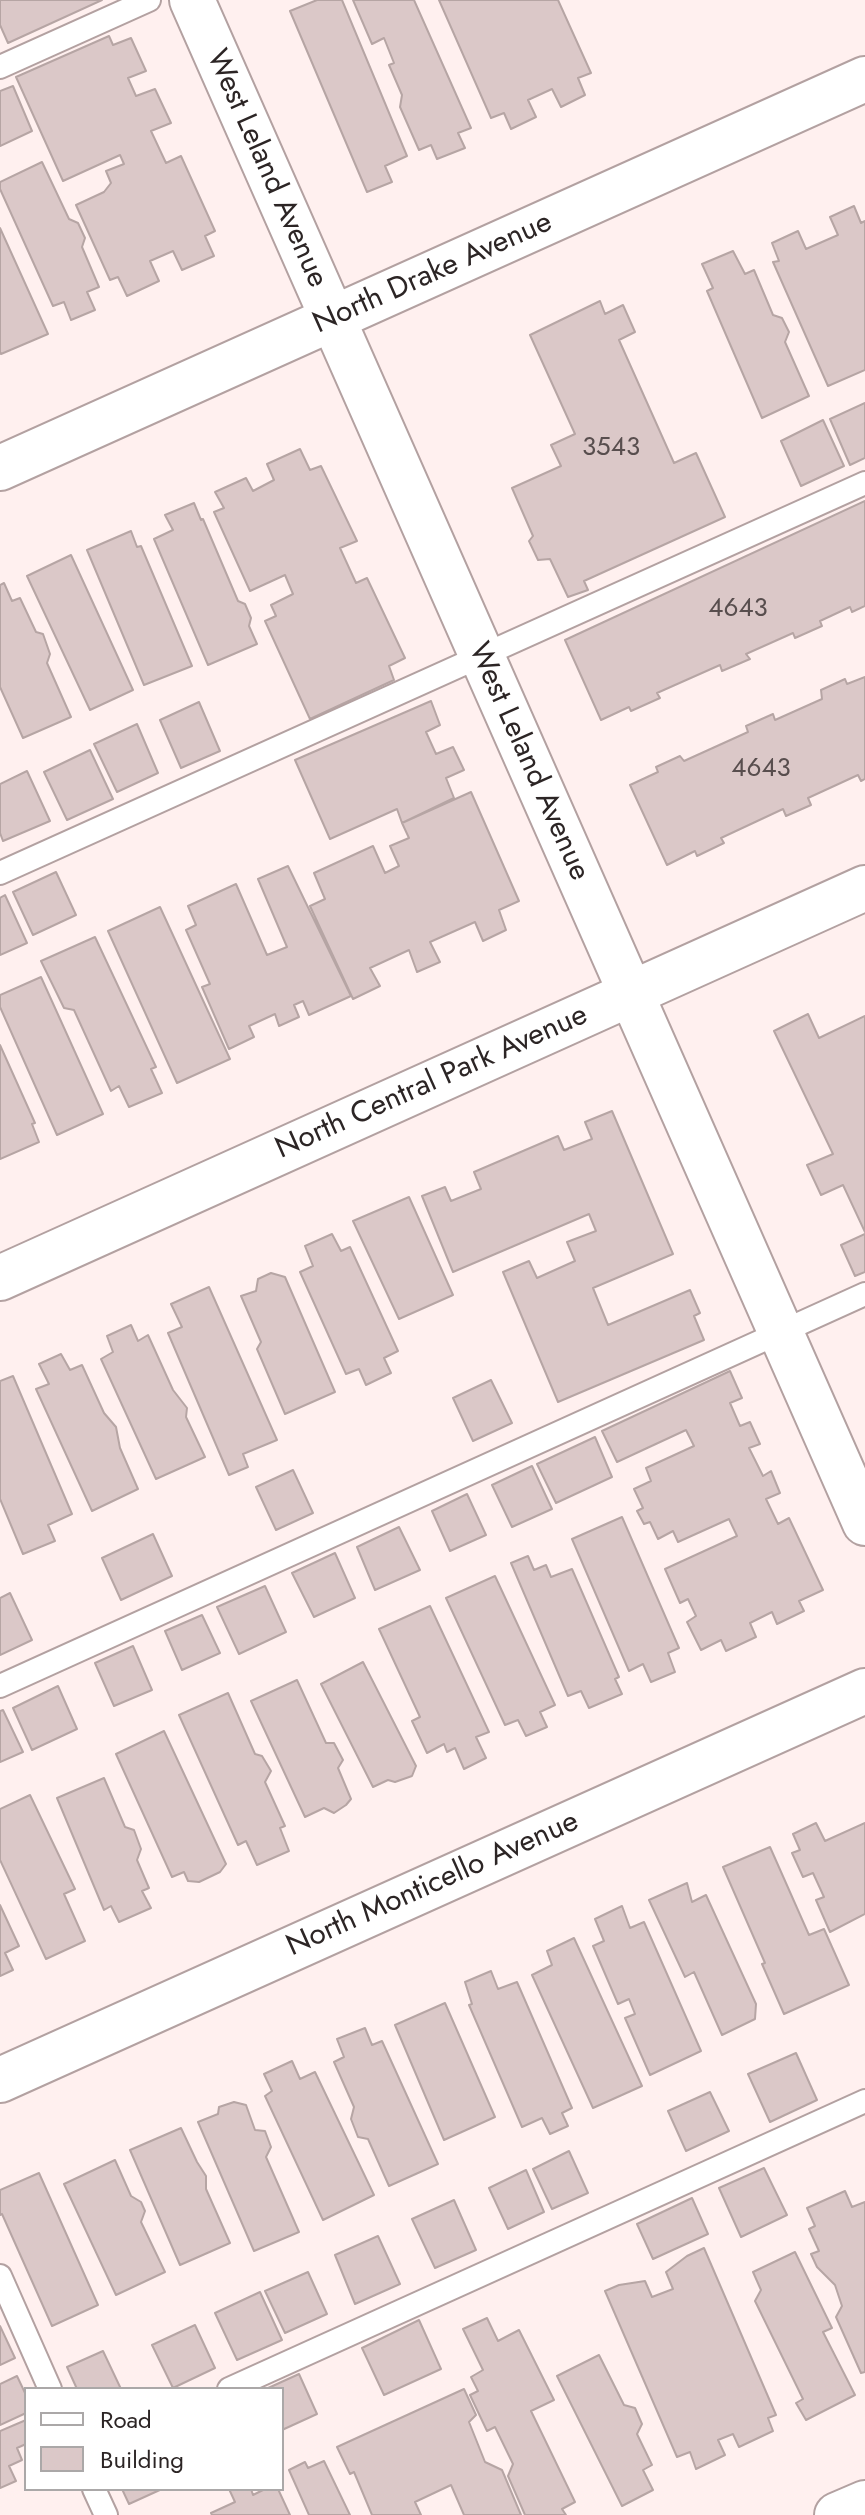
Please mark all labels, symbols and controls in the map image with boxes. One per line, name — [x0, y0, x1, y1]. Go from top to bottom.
street label: West Leland Avenue — [197, 44, 335, 294]
street label: North Drake Avenue — [308, 205, 558, 343]
house number: 3543 — [582, 433, 640, 465]
house number: 4643 — [708, 594, 768, 626]
street label: West Leland Avenue — [459, 637, 597, 887]
house number: 4643 — [731, 754, 791, 786]
street label: North Central Park Avenue — [271, 998, 593, 1168]
street label: North Monticello Avenue — [281, 1804, 585, 1966]
legend — [24, 2387, 284, 2491]
text: Road — [100, 2402, 152, 2437]
text: Building — [100, 2442, 184, 2477]

